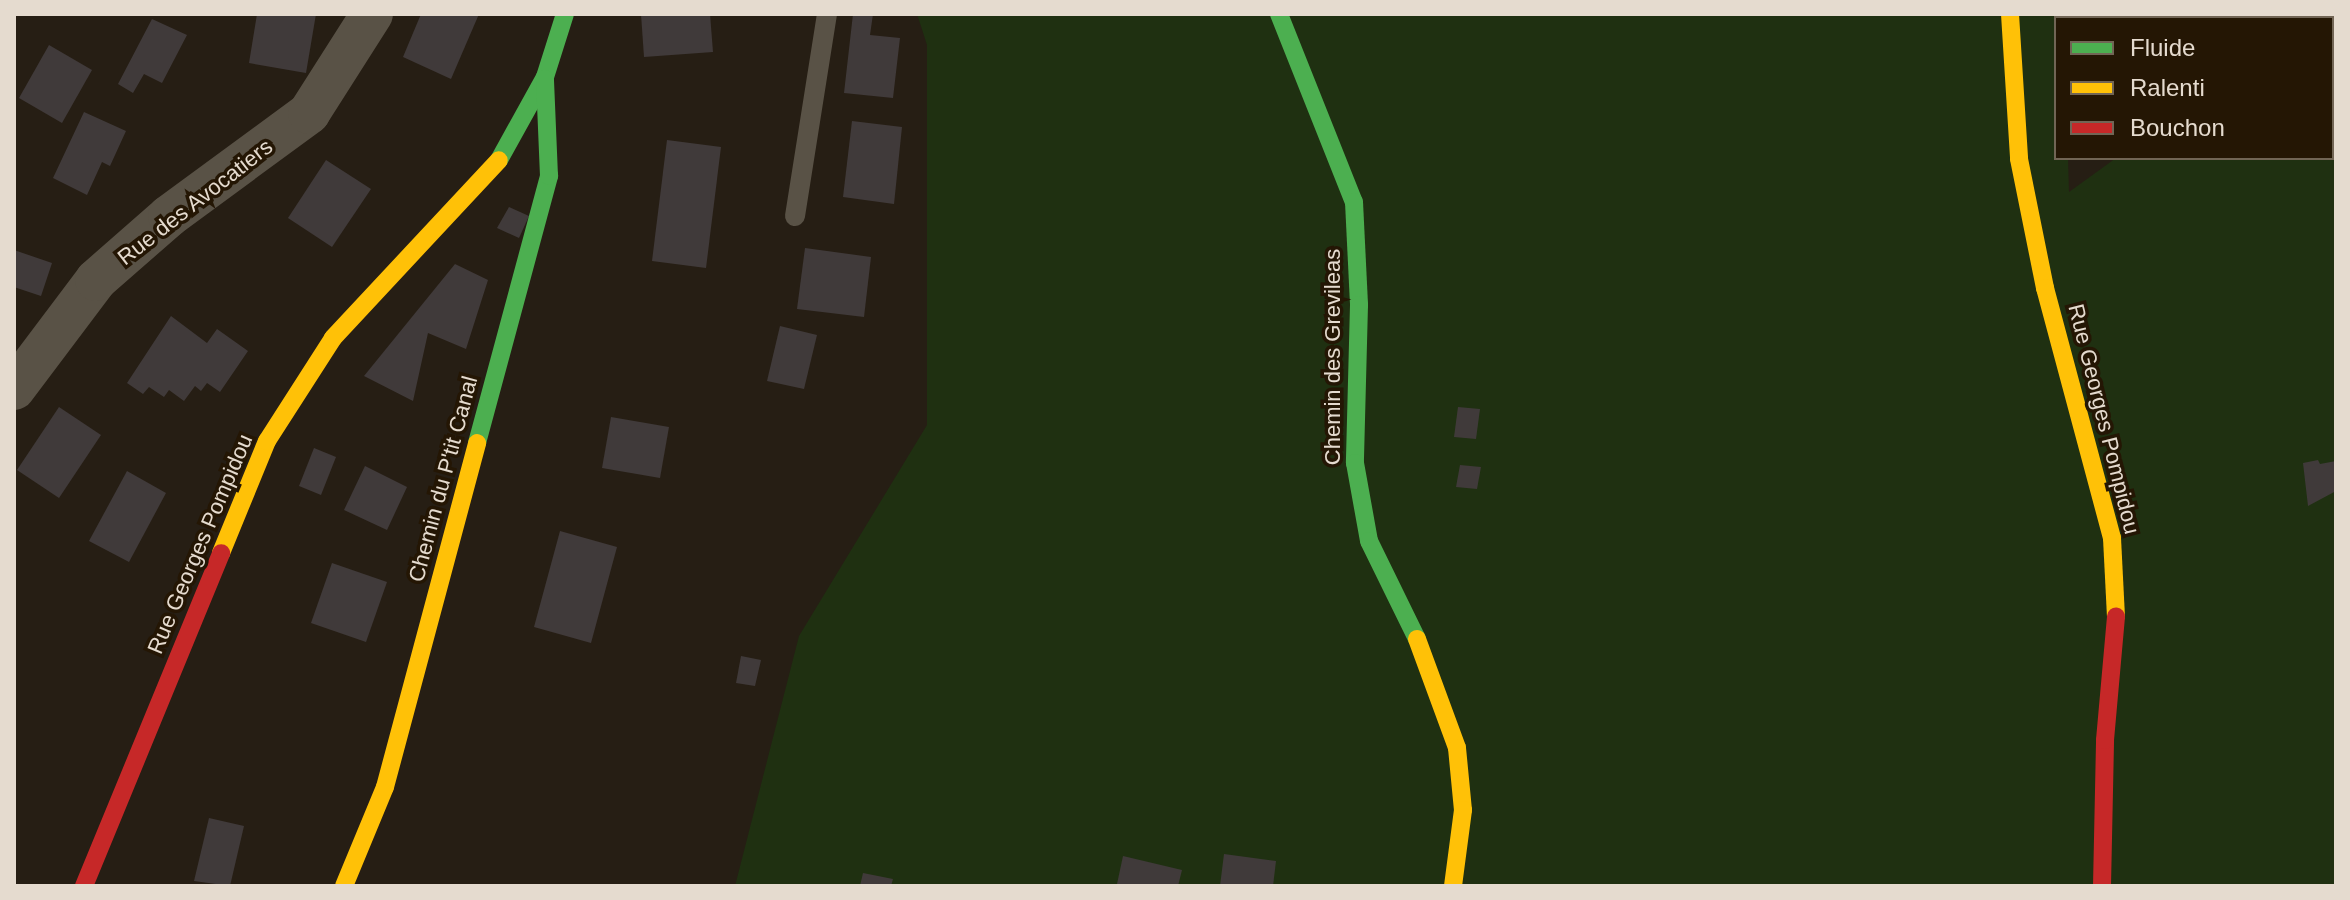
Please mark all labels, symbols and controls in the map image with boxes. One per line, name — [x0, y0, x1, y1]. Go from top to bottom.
legend — [2054, 16, 2334, 160]
text: Fluide — [2130, 34, 2195, 61]
text: Ralenti — [2130, 74, 2205, 101]
text: Bouchon — [2130, 114, 2225, 141]
street label: Rue des Avocatiers — [112, 133, 278, 271]
street label: Chemin des Grevileas — [1320, 249, 1346, 465]
street label: Rue Georges Pompidou — [2063, 301, 2145, 537]
street label: Chemin du P'tit Canal — [403, 373, 483, 585]
street label: Rue Georges Pompidou — [142, 430, 258, 658]

